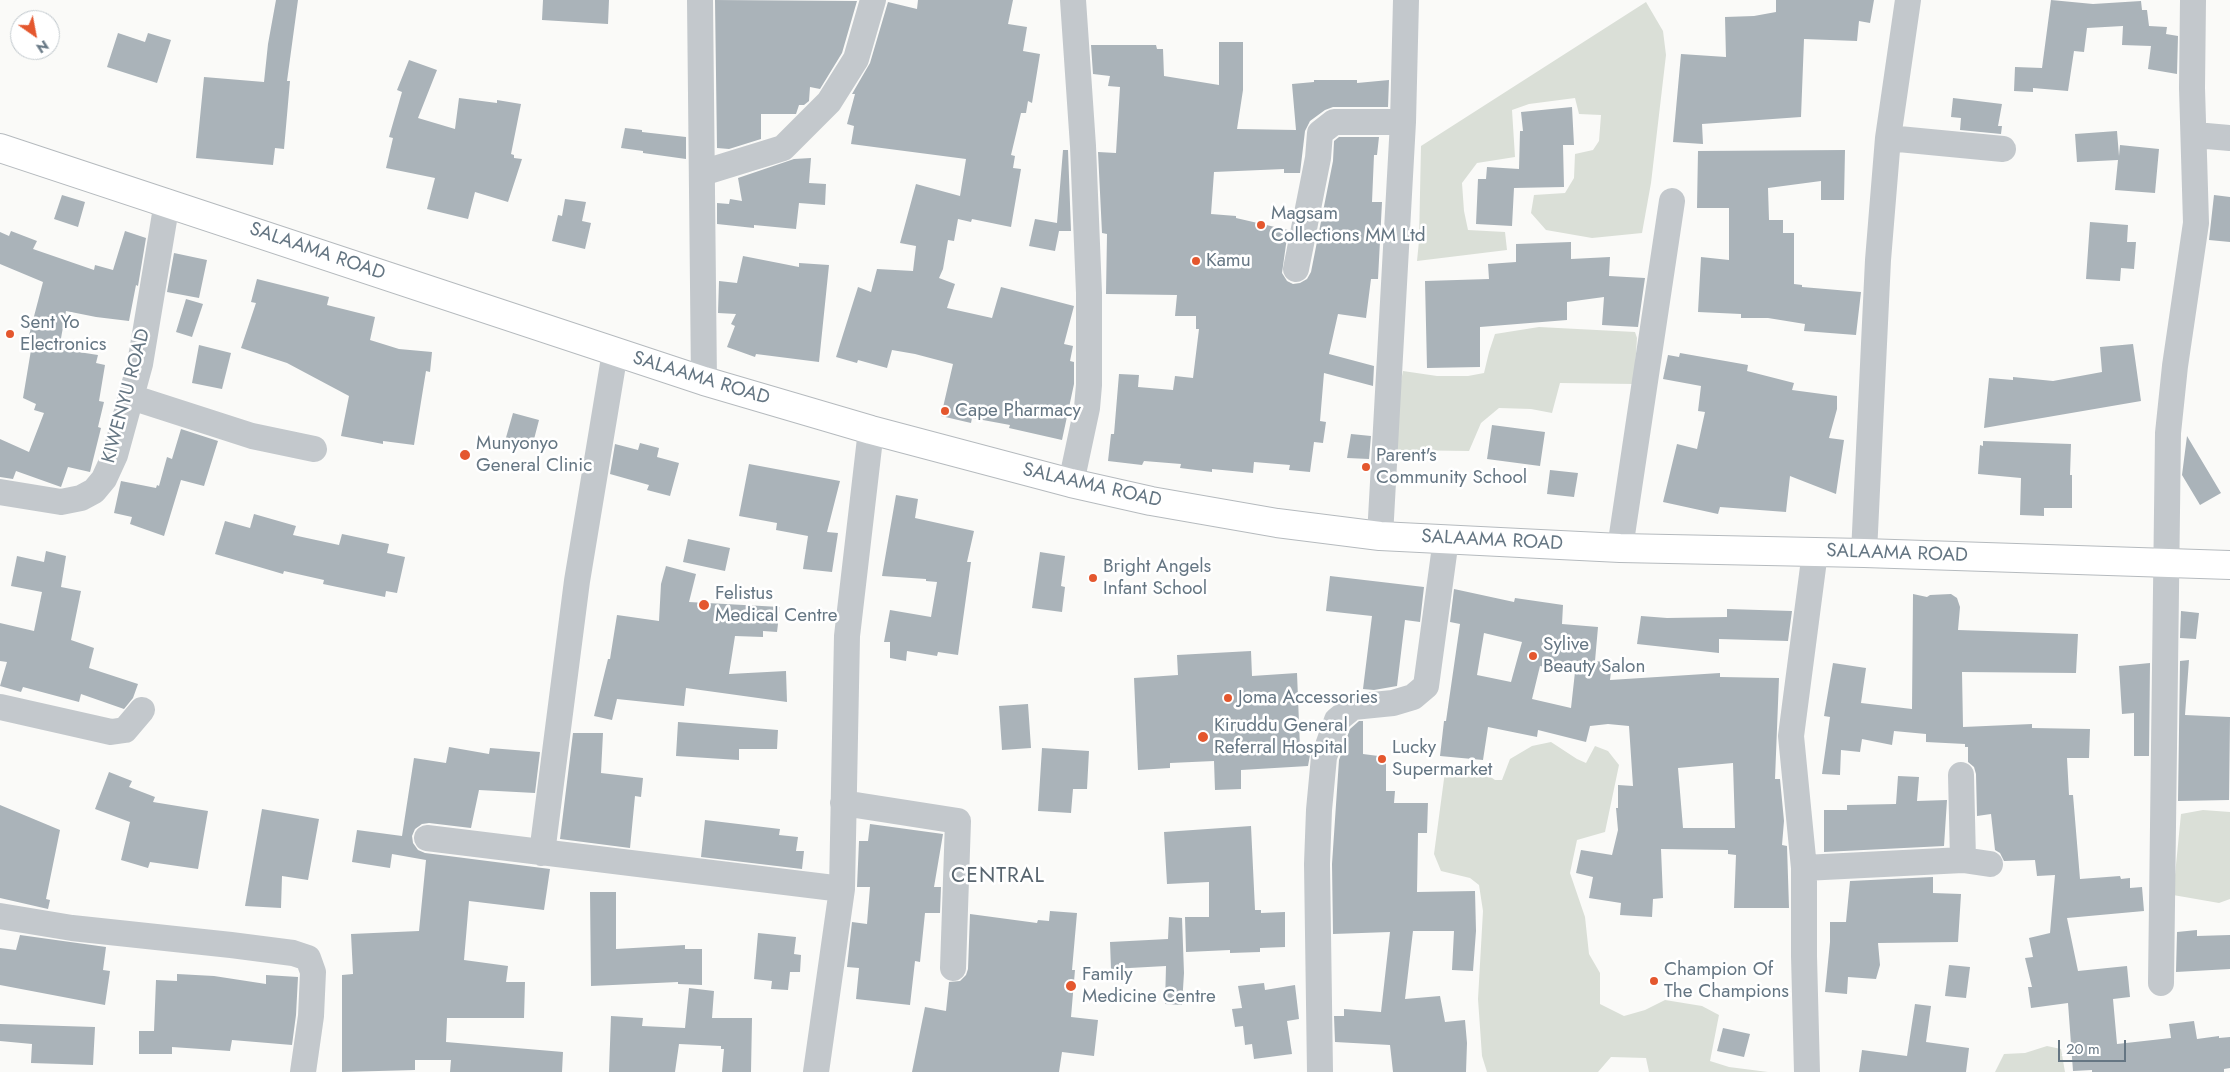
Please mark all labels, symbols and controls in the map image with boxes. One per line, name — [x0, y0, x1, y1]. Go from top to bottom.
north arrow — [10, 10, 60, 60]
text: N — [33, 35, 53, 58]
place label: Magsam Collections MM Ltd — [1271, 203, 1426, 247]
street label: SALAAMA ROAD — [246, 218, 388, 286]
marker: Magsam Collections MM Ltd — [1255, 219, 1267, 231]
place label: Kamu — [1206, 250, 1251, 272]
marker: Kamu — [1190, 255, 1202, 267]
place label: Sent Yo Electronics — [20, 312, 107, 356]
street label: KIWENYU ROAD — [98, 326, 156, 466]
marker: Sent Yo Electronics — [4, 328, 16, 340]
street label: SALAAMA ROAD — [630, 347, 772, 411]
place label: Cape Pharmacy — [955, 400, 1081, 422]
marker: Cape Pharmacy — [939, 405, 951, 417]
place label: Munyonyo General Clinic — [476, 433, 592, 477]
place label: Parent's Community School — [1376, 445, 1527, 489]
marker: Munyonyo General Clinic — [458, 448, 472, 462]
street label: SALAAMA ROAD — [1020, 459, 1164, 513]
marker: Parent's Community School — [1360, 461, 1372, 473]
street label: SALAAMA ROAD — [1421, 526, 1563, 556]
street label: SALAAMA ROAD — [1826, 540, 1968, 568]
place label: Bright Angels Infant School — [1103, 556, 1211, 600]
marker: Bright Angels Infant School — [1087, 572, 1099, 584]
place label: Felistus Medical Centre — [715, 583, 838, 627]
marker: Felistus Medical Centre — [697, 598, 711, 612]
place label: Sylive Beauty Salon — [1543, 634, 1645, 678]
marker: Sylive Beauty Salon — [1527, 650, 1539, 662]
place label: Joma Accessories — [1238, 687, 1378, 709]
marker: Joma Accessories — [1222, 692, 1234, 704]
place label: Kiruddu General Referral Hospital — [1214, 715, 1348, 759]
marker: Kiruddu General Referral Hospital — [1196, 730, 1210, 744]
place label: Lucky Supermarket — [1392, 737, 1492, 781]
marker: Lucky Supermarket — [1376, 753, 1388, 765]
district label: CENTRAL — [950, 864, 1046, 890]
place label: Champion Of The Champions — [1664, 959, 1789, 1003]
place label: Family Medicine Centre — [1082, 964, 1216, 1008]
marker: Champion Of The Champions — [1648, 975, 1660, 987]
marker: Family Medicine Centre — [1064, 979, 1078, 993]
scale bar — [2060, 1030, 2128, 1062]
text: 20 m — [2066, 1038, 2100, 1060]

